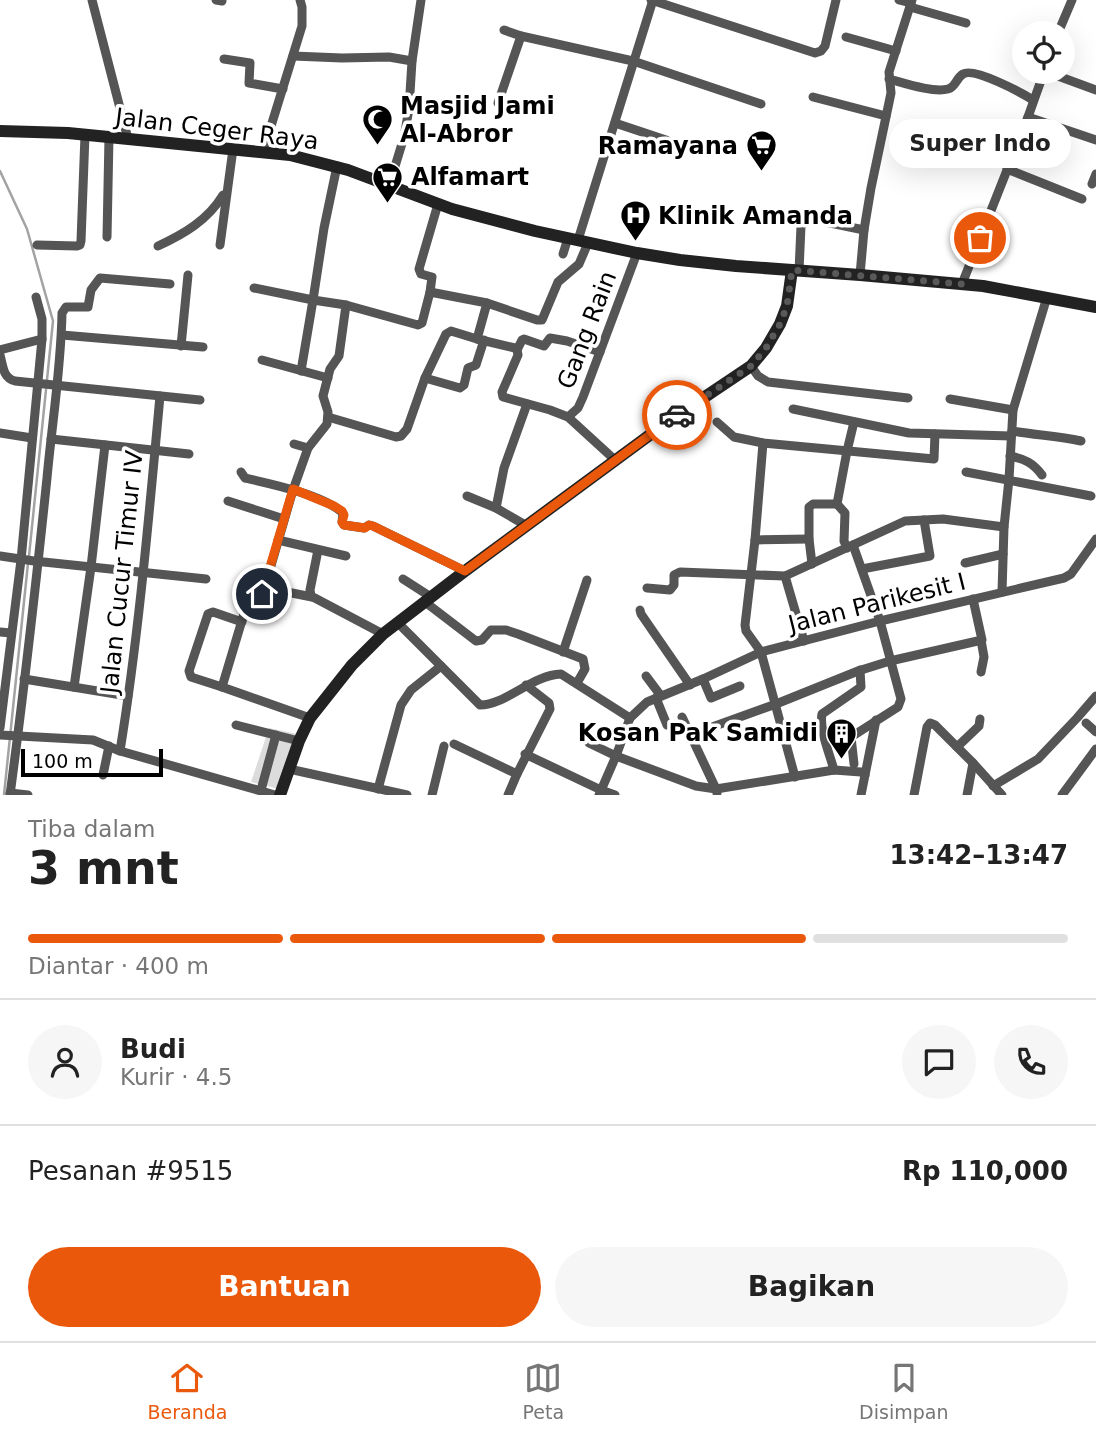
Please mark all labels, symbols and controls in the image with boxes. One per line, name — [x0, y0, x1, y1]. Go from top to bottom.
map controls — [1012, 21, 1075, 84]
button: locate — [1012, 21, 1075, 84]
place label: Masjid Jami Al-Abror — [400, 92, 555, 148]
street label: Jalan Ceger Raya — [112, 102, 320, 155]
mosque icon: Masjid Jami Al-Abror — [360, 103, 394, 147]
callout: Super Indo — [889, 119, 1071, 168]
supermarket icon: Ramayana — [744, 129, 778, 173]
text: Super Indo — [909, 130, 1051, 156]
place label: Ramayana — [598, 132, 738, 160]
supermarket icon: Alfamart — [371, 160, 405, 204]
place label: Alfamart — [411, 163, 529, 191]
hospital icon: Klinik Amanda — [618, 199, 652, 243]
place label: Klinik Amanda — [658, 202, 853, 230]
pin — [950, 208, 1010, 268]
icon: bag — [961, 219, 999, 257]
street label: Gang Rain — [552, 267, 622, 393]
courier — [642, 380, 712, 450]
icon: car — [658, 396, 696, 434]
street label: Jalan Cucur Timur IV — [95, 449, 149, 697]
pin — [232, 564, 292, 624]
street label: Jalan Parikesit I — [784, 567, 969, 639]
icon: home — [243, 575, 281, 613]
building icon: Kosan Pak Samidi — [824, 716, 858, 760]
place label: Kosan Pak Samidi — [578, 719, 818, 747]
scale bar — [21, 746, 163, 778]
text: 100 m — [32, 750, 93, 772]
text: Tiba dalam — [28, 816, 155, 842]
text: 13:42–13:47 — [889, 840, 1068, 870]
text: 3 mnt — [28, 841, 179, 895]
text: Diantar · 400 m — [28, 953, 209, 979]
button: person — [28, 1025, 102, 1099]
button: chat — [902, 1025, 976, 1099]
button: phone — [994, 1025, 1068, 1099]
text: Budi — [120, 1034, 186, 1064]
text: Kurir · 4.5 — [120, 1064, 232, 1090]
text: Pesanan #9515 — [28, 1156, 233, 1186]
text: Rp 110,000 — [902, 1156, 1068, 1186]
button: Bantuan — [28, 1247, 541, 1327]
button: Bagikan — [555, 1247, 1068, 1327]
tab: Beranda — [148, 1359, 227, 1423]
tab: Peta — [523, 1359, 564, 1423]
tab: Disimpan — [859, 1359, 948, 1423]

